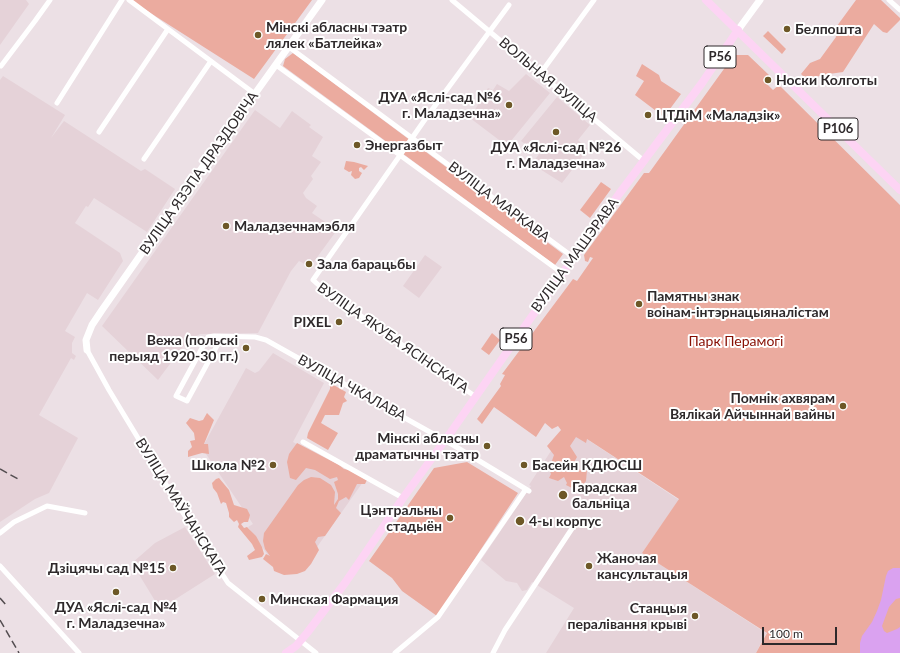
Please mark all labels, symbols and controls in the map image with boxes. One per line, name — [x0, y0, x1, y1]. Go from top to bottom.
place label: Мінскі абласны тэатр лялек «Батлейка» — [266, 19, 407, 52]
place label: Белпошта — [795, 21, 862, 37]
marker: Белпошта — [782, 24, 792, 34]
marker: Мінскі абласны тэатр лялек «Батлейка» — [253, 30, 263, 40]
street label: ВОЛЬНАЯ ВУЛІЦА — [496, 34, 600, 126]
road number: Р56 — [704, 46, 736, 68]
place label: Носки Колготы — [776, 72, 877, 88]
marker: Носки Колготы — [763, 75, 773, 85]
street label: ВУЛІЦА ЯЗЭПА ДРАЗДОВІЧА — [136, 88, 262, 258]
place label: ДУА «Яслі-сад №6 г. Маладзечна» — [379, 89, 501, 122]
marker: ДУА «Яслі-сад №6 г. Маладзечна» — [504, 100, 514, 110]
place label: ЦТДіМ «Маладзік» — [656, 107, 780, 123]
marker: ЦТДіМ «Маладзік» — [643, 110, 653, 120]
road number: Р106 — [818, 118, 858, 140]
marker: ДУА «Яслі-сад №26 г. Маладзечна» — [551, 127, 561, 137]
place label: Энергазбыт — [365, 137, 443, 153]
place label: ДУА «Яслі-сад №26 г. Маладзечна» — [491, 139, 621, 172]
marker: Энергазбыт — [352, 140, 362, 150]
street label: ВУЛІЦА МАРКАВА — [445, 158, 553, 246]
street label: ВУЛІЦА МАШЭРАВА — [528, 194, 622, 316]
place label: Маладзечнамэбля — [234, 218, 355, 234]
marker: Маладзечнамэбля — [221, 221, 231, 231]
place label: Зала барацьбы — [317, 256, 416, 272]
marker: Зала барацьбы — [304, 259, 314, 269]
street label: ВУЛІЦА ЯКУБА ЯСІНСКАГА — [314, 279, 472, 397]
place label: Памятны знак воінам-інтэрнацыяналістам — [647, 288, 829, 320]
marker: Памятны знак воінам-інтэрнацыяналістам — [634, 299, 644, 309]
place label: PIXEL — [293, 314, 331, 330]
marker: PIXEL — [334, 317, 344, 327]
road number: Р56 — [500, 328, 532, 350]
place label: Вежа (польскі перыяд 1920-30 гг.) — [109, 332, 238, 364]
park label: Парк Перамогі — [689, 333, 783, 349]
marker: Вежа (польскі перыяд 1920-30 гг.) — [241, 343, 251, 353]
street label: ВУЛІЦА ЧКАЛАВА — [295, 351, 409, 425]
place label: Помнік ахвярам Вялікай Айчыннай вайны — [670, 390, 835, 422]
marker: Помнік ахвярам Вялікай Айчыннай вайны — [838, 401, 848, 411]
place label: Мінскі абласны драматычны тэатр — [355, 430, 479, 462]
street label: ВУЛІЦА МАЎЧАНСКАГА — [132, 435, 230, 579]
marker: Мінскі абласны драматычны тэатр — [482, 441, 492, 451]
place label: Школа №2 — [191, 457, 265, 473]
place label: Басейн КДЮСШ — [532, 457, 642, 473]
marker: Школа №2 — [268, 460, 278, 470]
marker: Басейн КДЮСШ — [519, 460, 529, 470]
place label: Гарадская бальніца — [572, 479, 637, 512]
marker: Гарадская бальніца — [557, 489, 569, 501]
place label: Цэнтральны стадыён — [360, 502, 442, 534]
marker: Цэнтральны стадыён — [445, 513, 455, 523]
place label: 4-ы корпус — [529, 513, 601, 529]
marker: 4-ы корпус — [514, 515, 526, 527]
place label: Жаночая кансультацыя — [597, 550, 688, 582]
place label: Дзіцячы сад №15 — [48, 560, 165, 576]
marker: Жаночая кансультацыя — [584, 561, 594, 571]
marker: Дзіцячы сад №15 — [168, 563, 178, 573]
marker: ДУА «Яслі-сад №4 г. Маладзечна» — [111, 587, 121, 597]
place label: Минская Фармация — [270, 591, 398, 607]
marker: Минская Фармация — [257, 594, 267, 604]
place label: ДУА «Яслі-сад №4 г. Маладзечна» — [55, 599, 177, 632]
place label: Станцыя пералівання крыві — [567, 600, 687, 632]
marker: Станцыя пералівання крыві — [690, 611, 700, 621]
scale bar — [764, 619, 839, 645]
text: 100 m — [769, 626, 803, 641]

